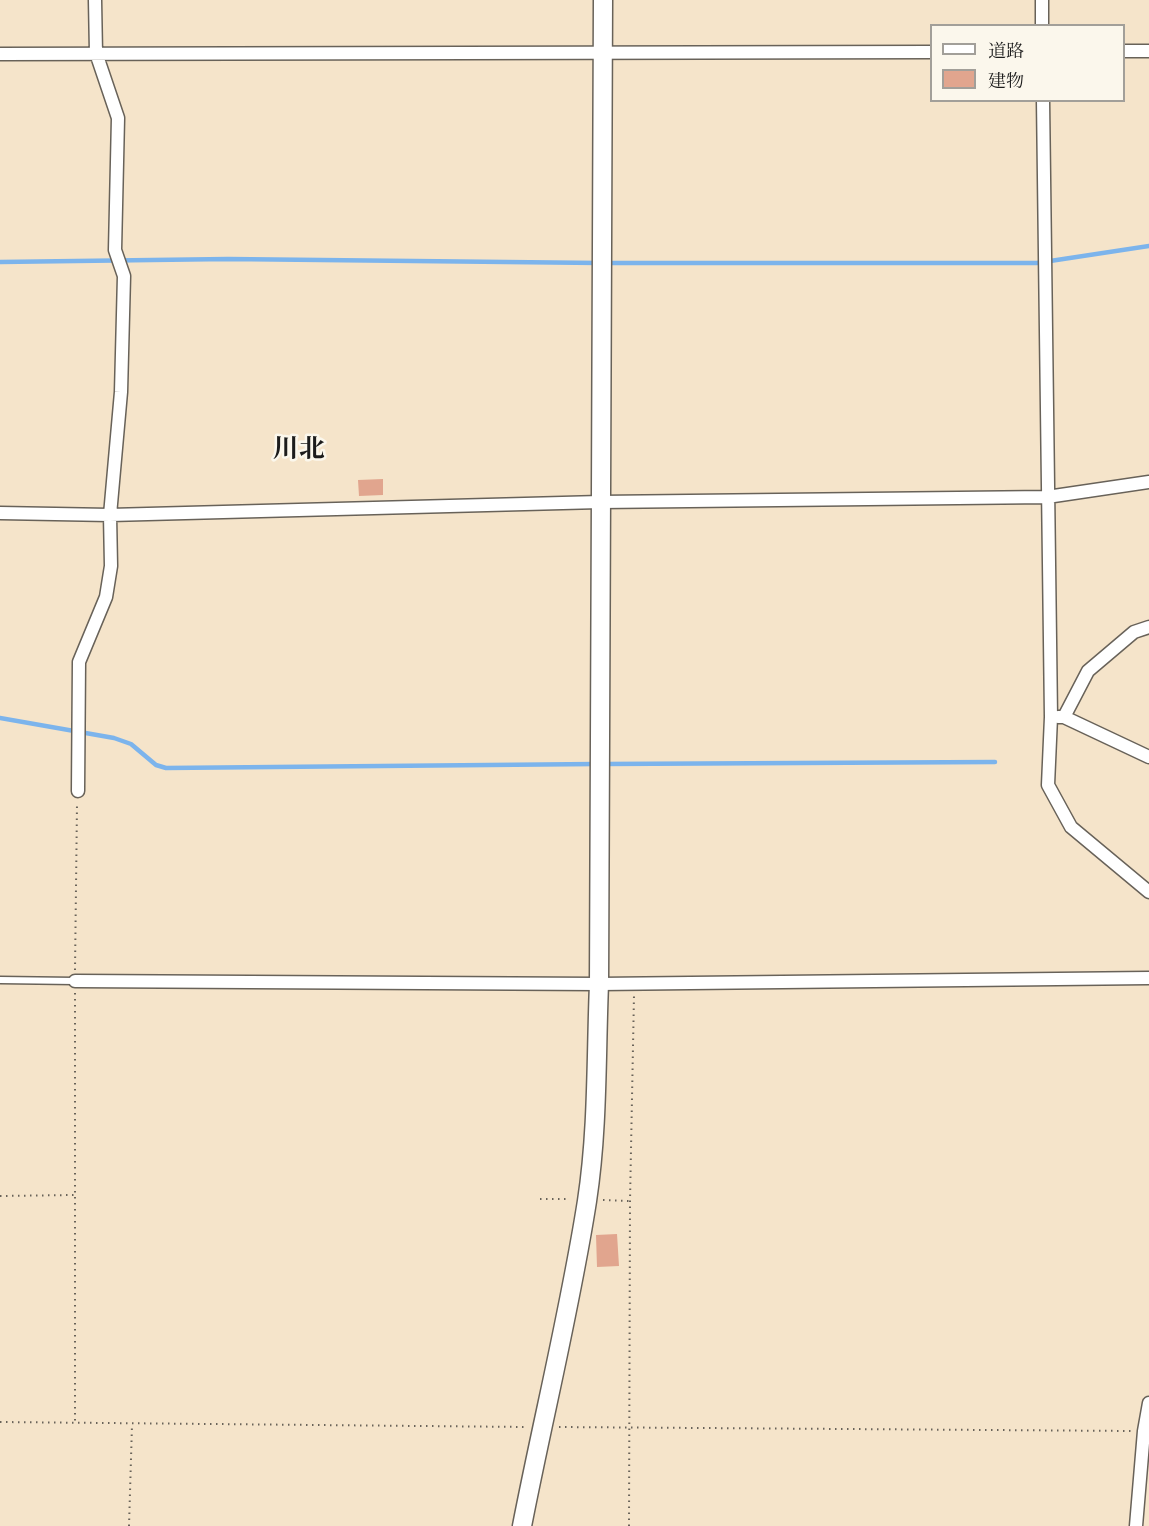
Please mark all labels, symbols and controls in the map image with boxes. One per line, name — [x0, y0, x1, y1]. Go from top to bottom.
legend — [930, 24, 1125, 102]
text: 道路 — [988, 40, 1024, 63]
text: 建物 — [988, 70, 1024, 93]
district label: 川北 — [273, 435, 325, 467]

